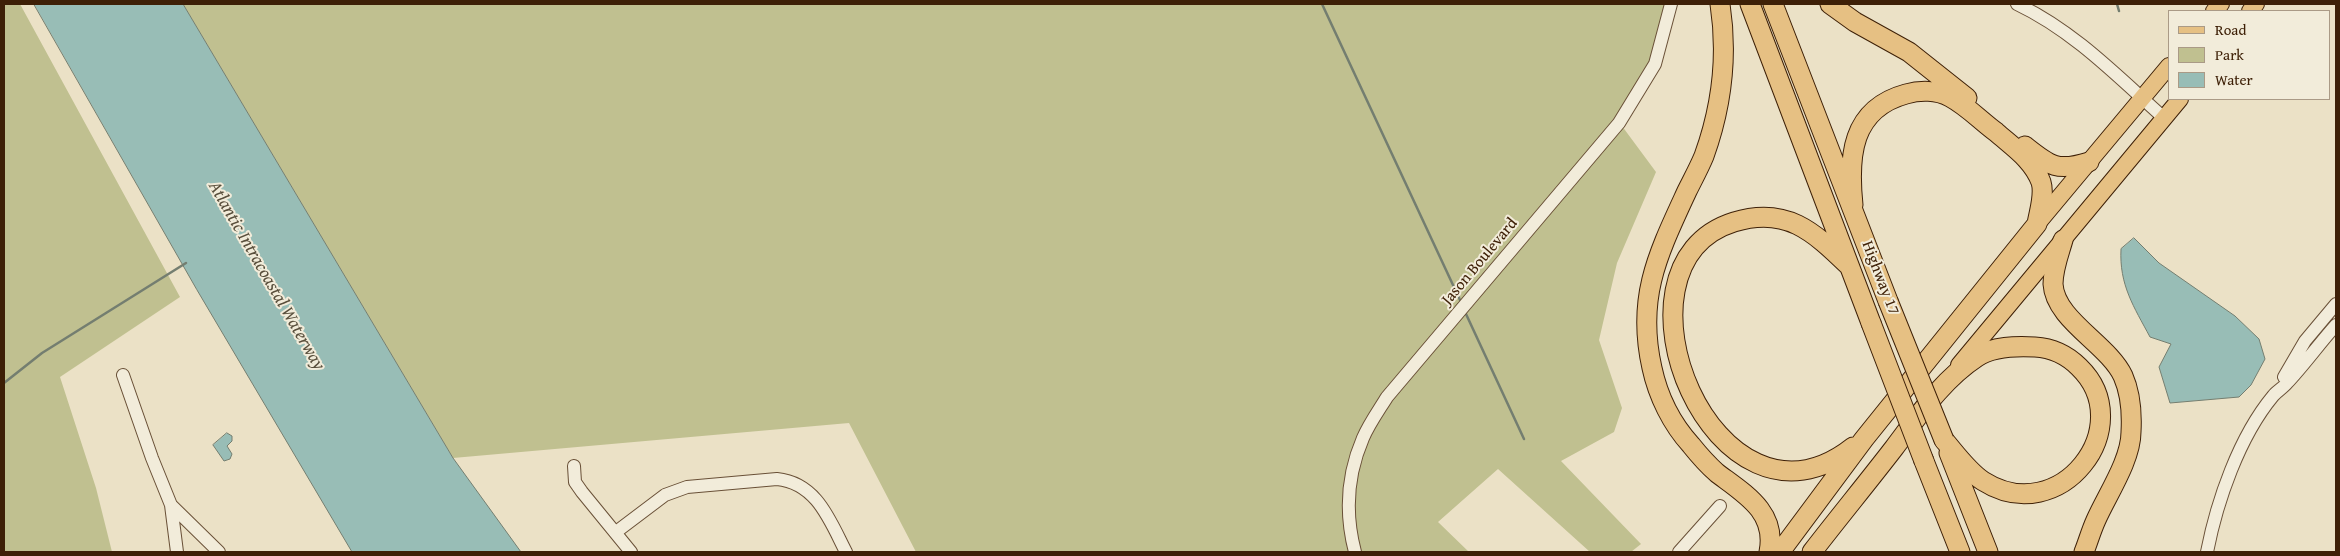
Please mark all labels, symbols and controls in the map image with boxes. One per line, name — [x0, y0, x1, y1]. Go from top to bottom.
legend — [2168, 10, 2330, 100]
text: Road — [2215, 19, 2246, 40]
text: Park — [2215, 44, 2244, 65]
text: Water — [2215, 69, 2253, 90]
water label: Atlantic Intracoastal Waterway — [203, 178, 329, 374]
street label: Jason Boulevard — [1438, 215, 1522, 309]
street label: Highway 17 — [1857, 238, 1903, 318]

